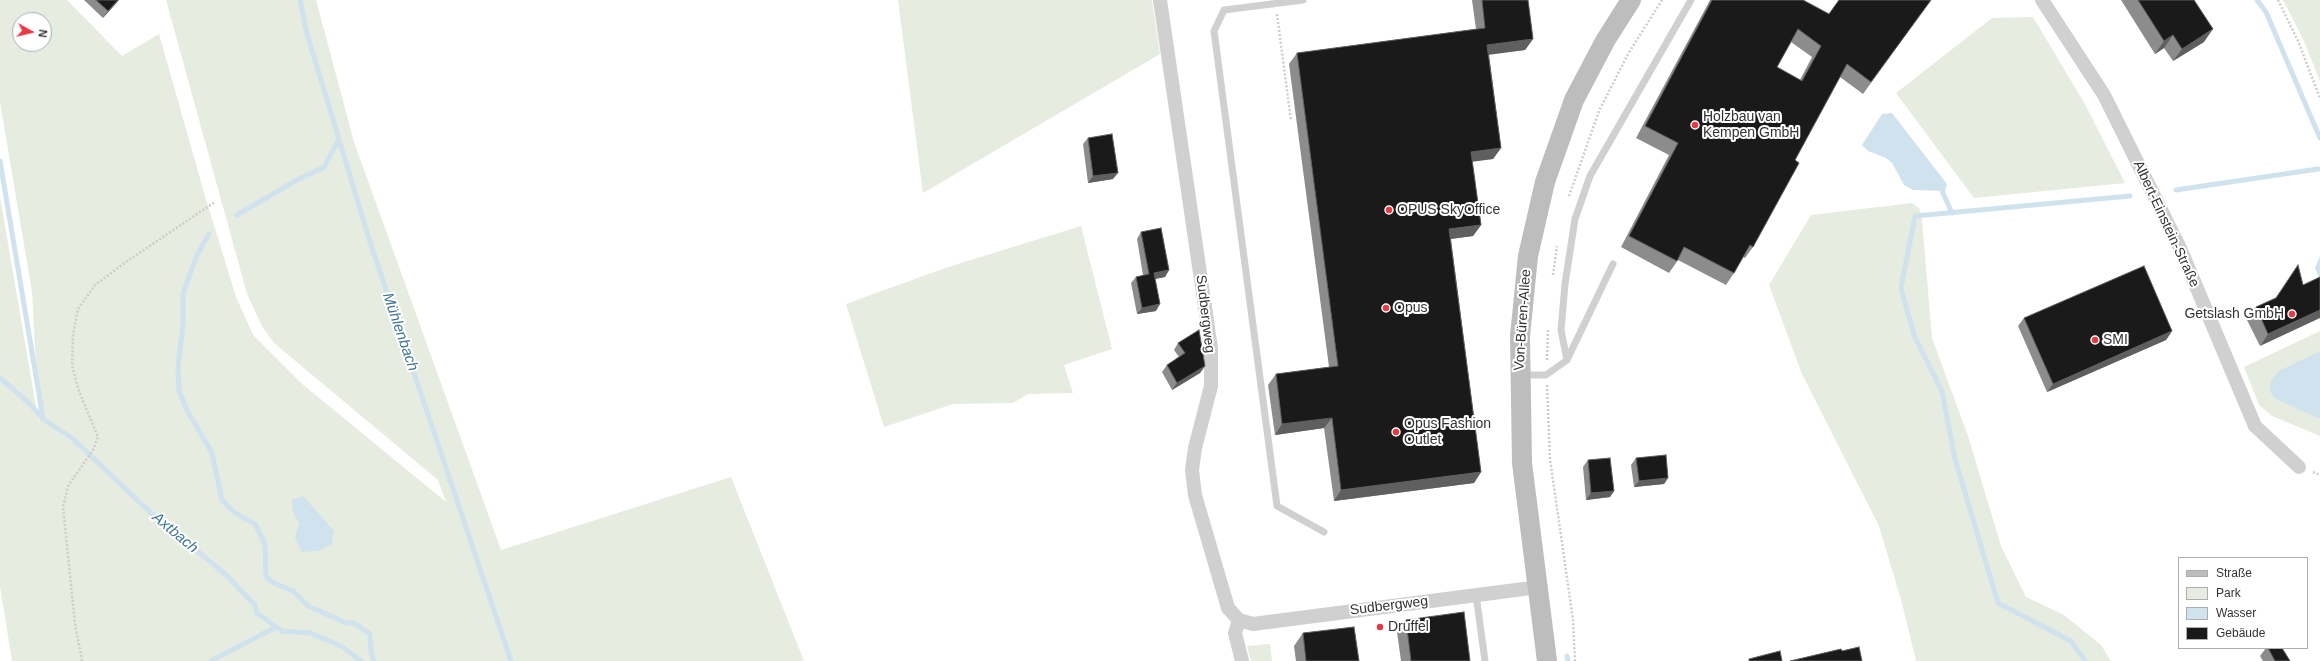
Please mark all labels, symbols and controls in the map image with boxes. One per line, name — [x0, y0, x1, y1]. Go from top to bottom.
north arrow — [12, 12, 52, 52]
text: N — [36, 29, 49, 38]
place label: Holzbau van Kempen GmbH — [1703, 109, 1799, 142]
marker: Holzbau van Kempen GmbH — [1690, 120, 1700, 130]
street label: Albert-Einstein-Straße — [2129, 158, 2203, 290]
place label: OPUS SkyOffice — [1397, 202, 1500, 218]
marker: OPUS SkyOffice — [1384, 205, 1394, 215]
street label: Von-Büren-Allee — [1511, 269, 1535, 371]
street label: Sudbergweg — [1192, 274, 1218, 354]
water label: Mühlenbach — [378, 290, 422, 374]
place label: Opus — [1394, 300, 1427, 316]
marker: Opus — [1381, 303, 1391, 313]
place label: Getslash GmbH — [2184, 306, 2284, 322]
marker: Getslash GmbH — [2287, 309, 2297, 319]
place label: SMI — [2103, 332, 2128, 348]
marker: SMI — [2090, 335, 2100, 345]
place label: Opus Fashion Outlet — [1404, 416, 1491, 448]
marker: Opus Fashion Outlet — [1391, 427, 1401, 437]
water label: Axtbach — [148, 509, 202, 557]
legend — [2178, 557, 2308, 649]
text: Straße — [2216, 566, 2252, 580]
text: Park — [2216, 586, 2241, 600]
street label: Sudbergweg — [1349, 593, 1429, 619]
text: Wasser — [2216, 606, 2256, 620]
place label: Druffel — [1388, 619, 1429, 635]
marker: Druffel — [1375, 622, 1385, 632]
text: Gebäude — [2216, 626, 2265, 640]

